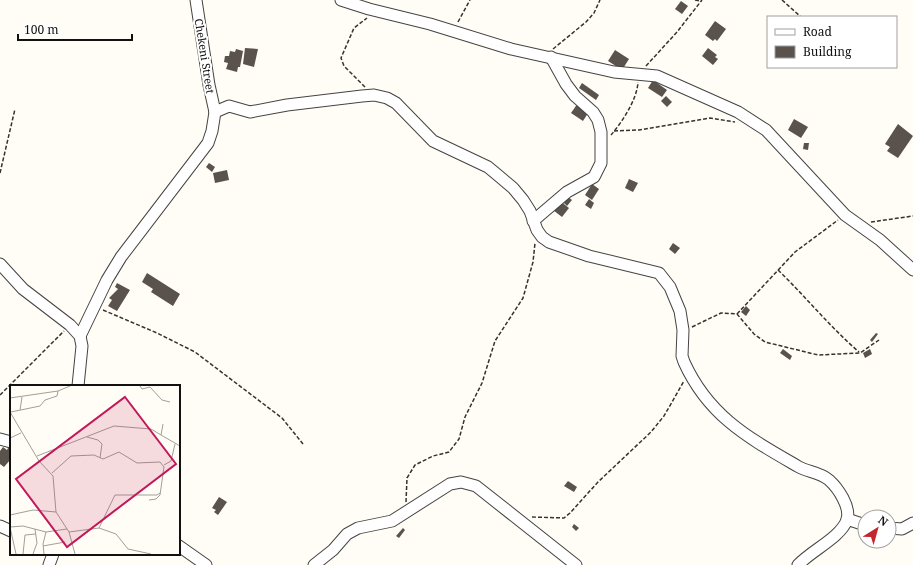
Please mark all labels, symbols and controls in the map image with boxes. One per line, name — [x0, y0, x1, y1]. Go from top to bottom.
scale bar — [18, 16, 132, 42]
legend — [767, 16, 897, 68]
street label: Chekeni Street — [192, 17, 218, 95]
text: 100 m — [24, 21, 59, 38]
text: Road — [803, 23, 833, 40]
text: Building — [803, 43, 852, 60]
inset map — [10, 385, 180, 555]
north arrow — [857, 509, 897, 549]
text: N — [875, 512, 892, 529]

